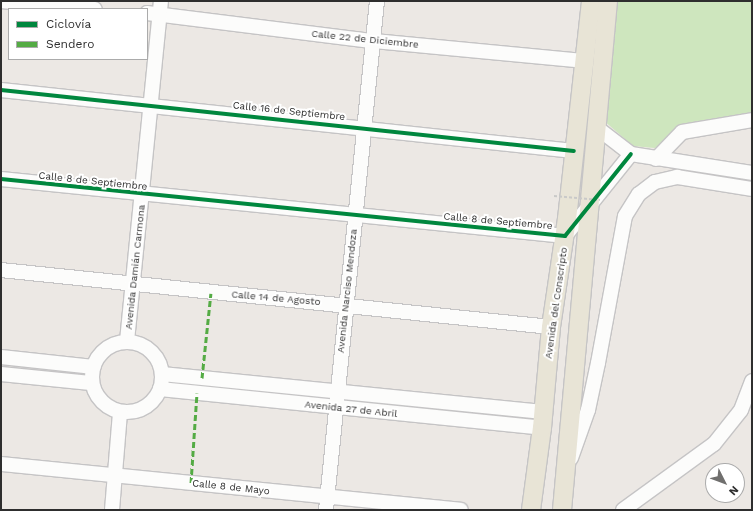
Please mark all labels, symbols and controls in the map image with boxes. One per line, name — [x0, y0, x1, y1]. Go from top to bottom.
legend — [8, 8, 148, 60]
text: Ciclovía — [46, 17, 91, 31]
street label: Calle 22 de Diciembre — [311, 27, 419, 51]
text: Sendero — [46, 37, 94, 51]
street label: Calle 16 de Septiembre — [232, 99, 346, 123]
street label: Calle 8 de Septiembre — [38, 169, 148, 193]
street label: Avenida Damián Carmona — [122, 204, 148, 330]
street label: Calle 8 de Septiembre — [443, 210, 553, 232]
street label: Avenida Narciso Mendoza — [335, 228, 359, 354]
street label: Avenida del Conscripto — [542, 246, 570, 360]
street label: Calle 14 de Agosto — [231, 288, 321, 308]
street label: Avenida 27 de Abril — [304, 398, 398, 420]
north arrow — [705, 463, 745, 503]
street label: Calle 8 de Mayo — [192, 477, 270, 497]
text: N — [726, 483, 741, 498]

